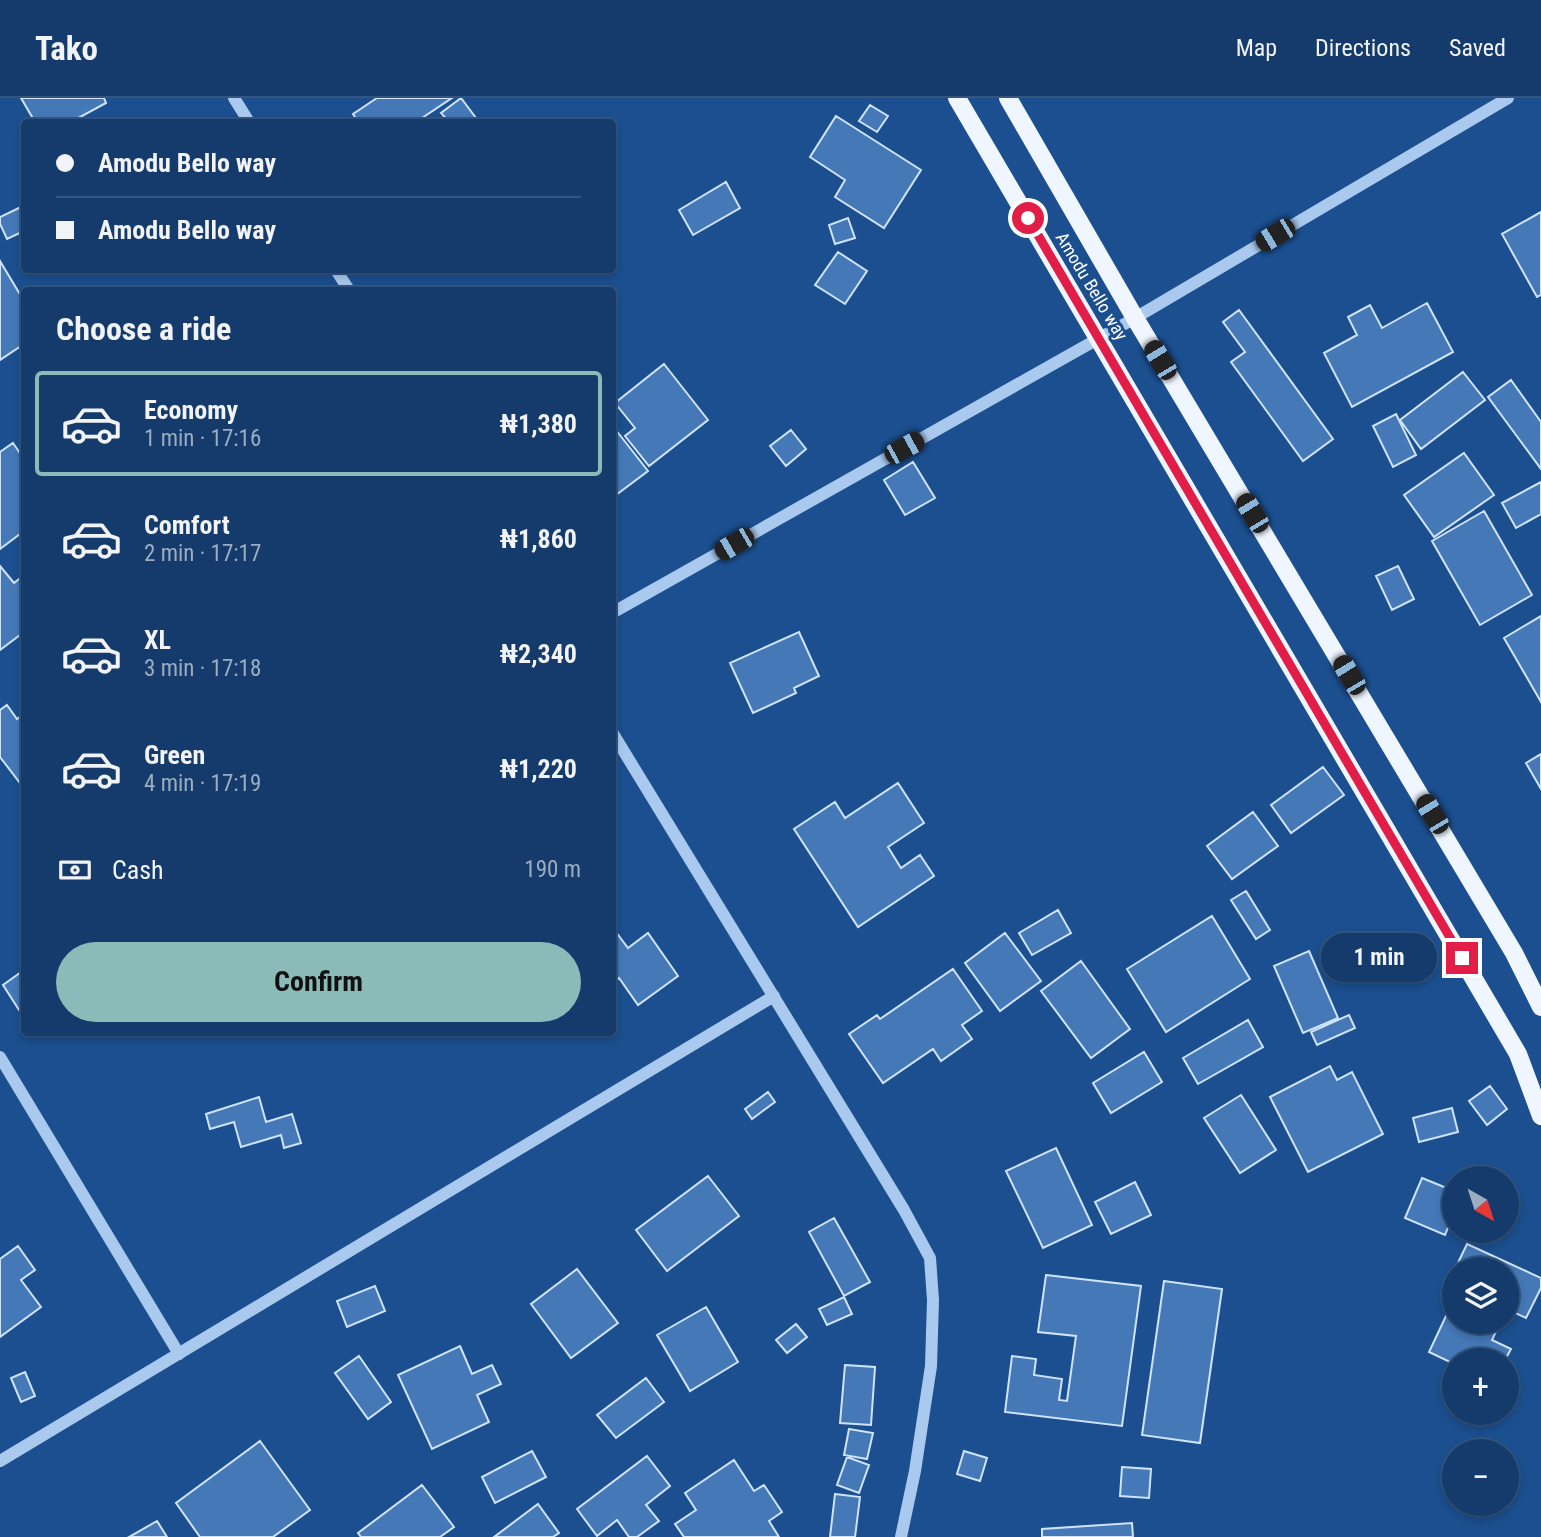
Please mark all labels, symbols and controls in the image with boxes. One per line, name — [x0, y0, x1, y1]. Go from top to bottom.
text: Tako — [35, 29, 98, 68]
text: Map — [1236, 34, 1277, 62]
text: Directions — [1315, 34, 1411, 62]
text: Saved — [1449, 34, 1506, 62]
text: Amodu Bello way — [98, 148, 276, 178]
route start — [1012, 202, 1044, 234]
text: Amodu Bello way — [98, 215, 276, 245]
car — [1252, 215, 1299, 255]
street label: Amodu Bello way — [1052, 228, 1133, 344]
text: Choose a ride — [56, 310, 231, 348]
car — [1141, 337, 1180, 383]
icon: car — [60, 392, 123, 455]
text: Economy — [144, 395, 238, 425]
text: ₦1,380 — [500, 409, 577, 439]
text: 1 min · 17:16 — [144, 425, 261, 452]
car — [881, 429, 928, 467]
car — [1233, 490, 1272, 536]
icon: car — [60, 507, 123, 570]
text: Comfort — [144, 510, 230, 540]
text: ₦1,860 — [500, 524, 577, 554]
car — [711, 524, 758, 564]
text: 2 min · 17:17 — [144, 540, 261, 567]
icon: car — [60, 622, 123, 685]
text: XL — [144, 625, 171, 655]
text: ₦2,340 — [500, 639, 577, 669]
car — [1330, 652, 1369, 698]
text: 3 min · 17:18 — [144, 655, 261, 682]
icon: car — [60, 737, 123, 800]
text: Green — [144, 740, 205, 770]
text: ₦1,220 — [500, 754, 577, 784]
text: 4 min · 17:19 — [144, 770, 261, 797]
car — [1413, 791, 1452, 837]
icon: cash — [56, 851, 94, 889]
text: Cash — [112, 855, 164, 885]
text: 190 m — [524, 856, 581, 883]
callout: 1 min — [1322, 934, 1438, 982]
button: Confirm — [56, 942, 581, 1022]
route end — [1446, 942, 1478, 974]
text: 1 min — [1353, 944, 1405, 971]
north arrow — [1442, 1166, 1519, 1242]
map controls — [1442, 1166, 1519, 1516]
button: layers — [1442, 1257, 1519, 1334]
button: + — [1442, 1348, 1519, 1425]
button: − — [1442, 1439, 1519, 1516]

